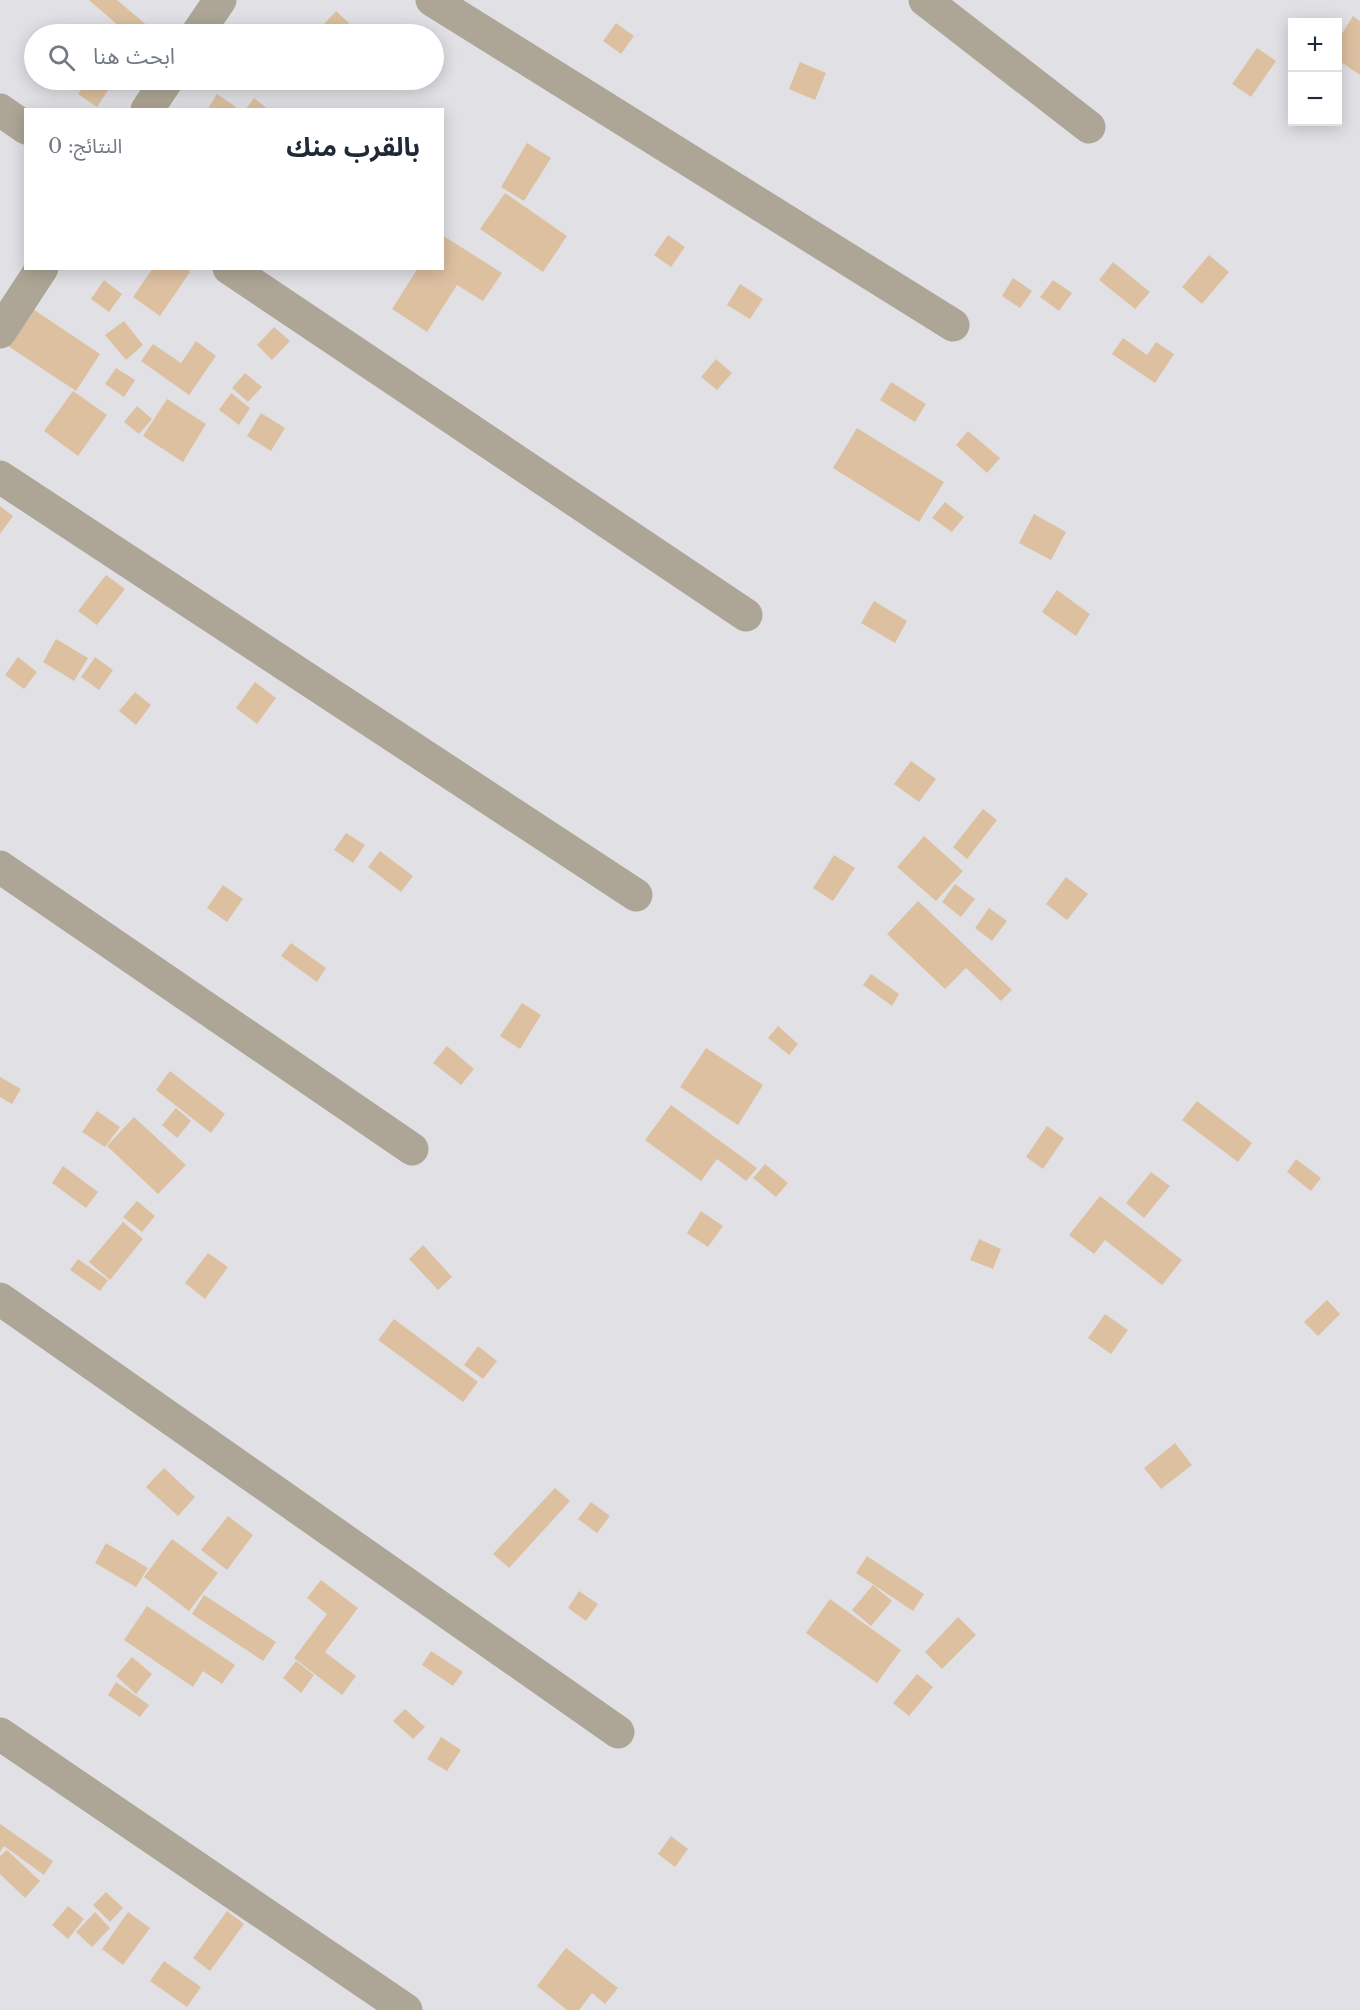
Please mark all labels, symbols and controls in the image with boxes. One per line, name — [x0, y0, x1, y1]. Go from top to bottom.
map controls — [1288, 18, 1342, 126]
button: + — [1288, 18, 1342, 72]
search box — [24, 24, 444, 90]
icon: search — [45, 41, 78, 74]
text: ابحث هنا — [93, 43, 175, 70]
button: − — [1288, 72, 1342, 126]
text: بالقرب منك — [286, 131, 420, 163]
text: النتائج: 0 — [48, 134, 122, 158]

